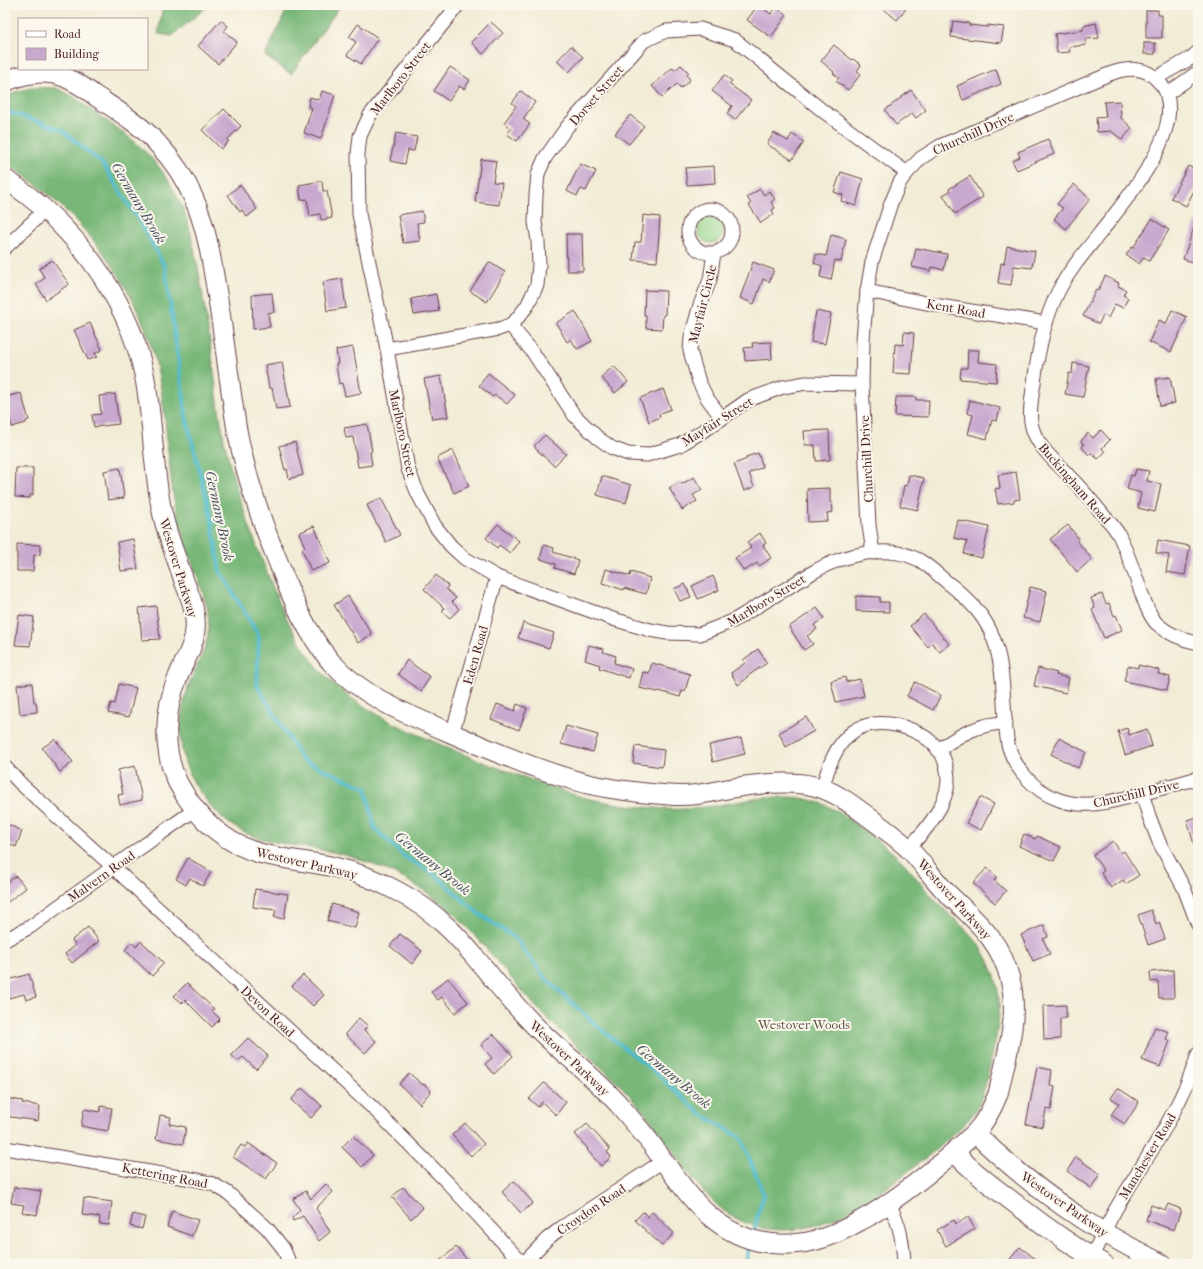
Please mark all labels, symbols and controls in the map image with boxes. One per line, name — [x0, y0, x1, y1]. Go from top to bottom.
legend — [18, 18, 148, 70]
text: Road — [54, 27, 81, 41]
street label: Marlboro Street — [367, 38, 434, 118]
text: Building — [54, 47, 99, 61]
street label: Dorset Street — [566, 62, 627, 129]
street label: Churchill Drive — [930, 109, 1017, 158]
water label: Germany Brook — [108, 159, 170, 247]
street label: Mayfair Circle — [685, 263, 720, 345]
street label: Kent Road — [925, 296, 987, 321]
street label: Marlboro Street — [386, 388, 419, 479]
street label: Mayfair Street — [679, 393, 756, 449]
street label: Churchill Drive — [857, 414, 876, 503]
street label: Buckingham Road — [1035, 440, 1114, 528]
water label: Germany Brook — [202, 469, 237, 563]
street label: Westover Parkway — [156, 516, 201, 621]
street label: Marlboro Street — [724, 571, 809, 630]
street label: Eden Road — [460, 623, 491, 686]
street label: Churchill Drive — [1092, 776, 1181, 811]
water label: Germany Brook — [391, 828, 474, 899]
street label: Westover Parkway — [254, 844, 360, 883]
street label: Malvern Road — [65, 847, 139, 905]
street label: Westover Parkway — [914, 855, 995, 944]
street label: Devon Road — [238, 983, 298, 1041]
street label: Westover Parkway — [526, 1017, 613, 1100]
park label: Westover Woods — [757, 1017, 850, 1032]
water label: Germany Brook — [633, 1040, 714, 1113]
street label: Manchester Road — [1116, 1110, 1180, 1202]
street label: Kettering Road — [121, 1160, 210, 1191]
street label: Westover Parkway — [1017, 1168, 1112, 1241]
street label: Croydon Road — [554, 1180, 629, 1238]

